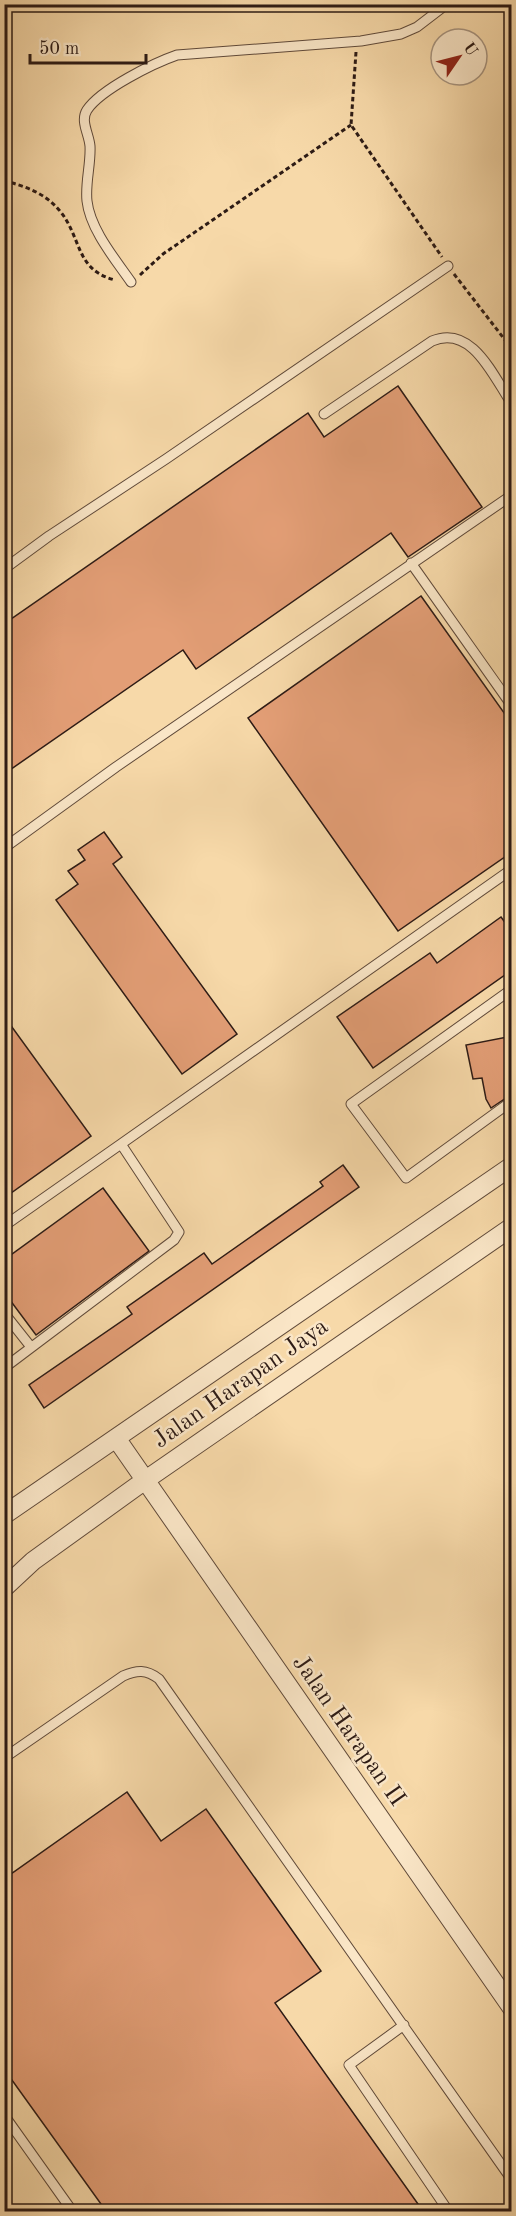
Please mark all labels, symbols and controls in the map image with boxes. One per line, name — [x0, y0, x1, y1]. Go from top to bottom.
scale bar — [30, 27, 146, 65]
north arrow — [429, 27, 489, 87]
text: 50 m — [39, 40, 79, 58]
text: U — [459, 40, 480, 60]
street label: Jalan Harapan Jaya — [149, 1315, 333, 1453]
street label: Jalan Harapan II — [287, 1651, 409, 1811]

